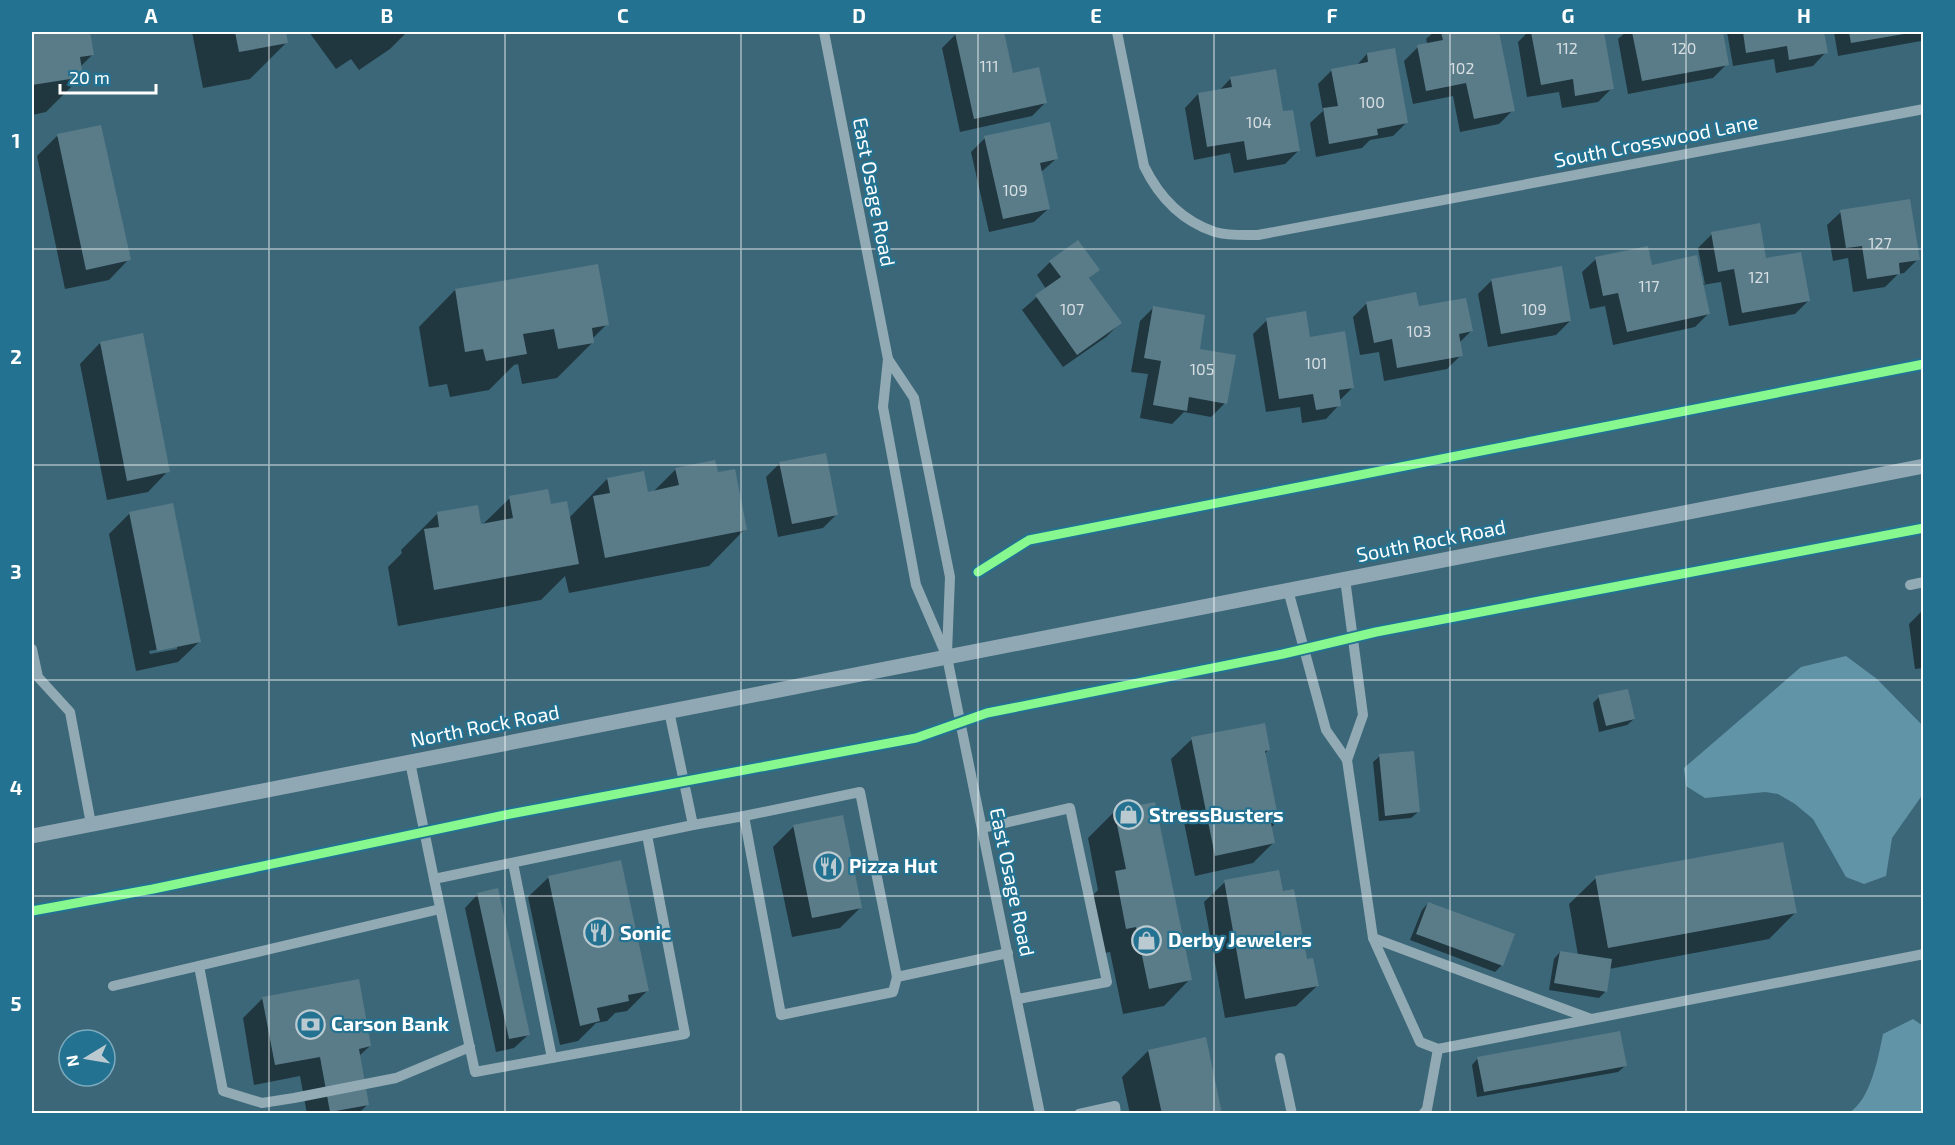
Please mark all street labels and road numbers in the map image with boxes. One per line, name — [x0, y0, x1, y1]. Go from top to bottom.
street label: South Crosswood Lane — [1552, 108, 1760, 172]
street label: East Osage Road — [849, 115, 901, 268]
street label: South Rock Road — [1354, 514, 1508, 566]
street label: North Rock Road — [408, 699, 561, 751]
street label: East Osage Road — [986, 805, 1040, 958]

